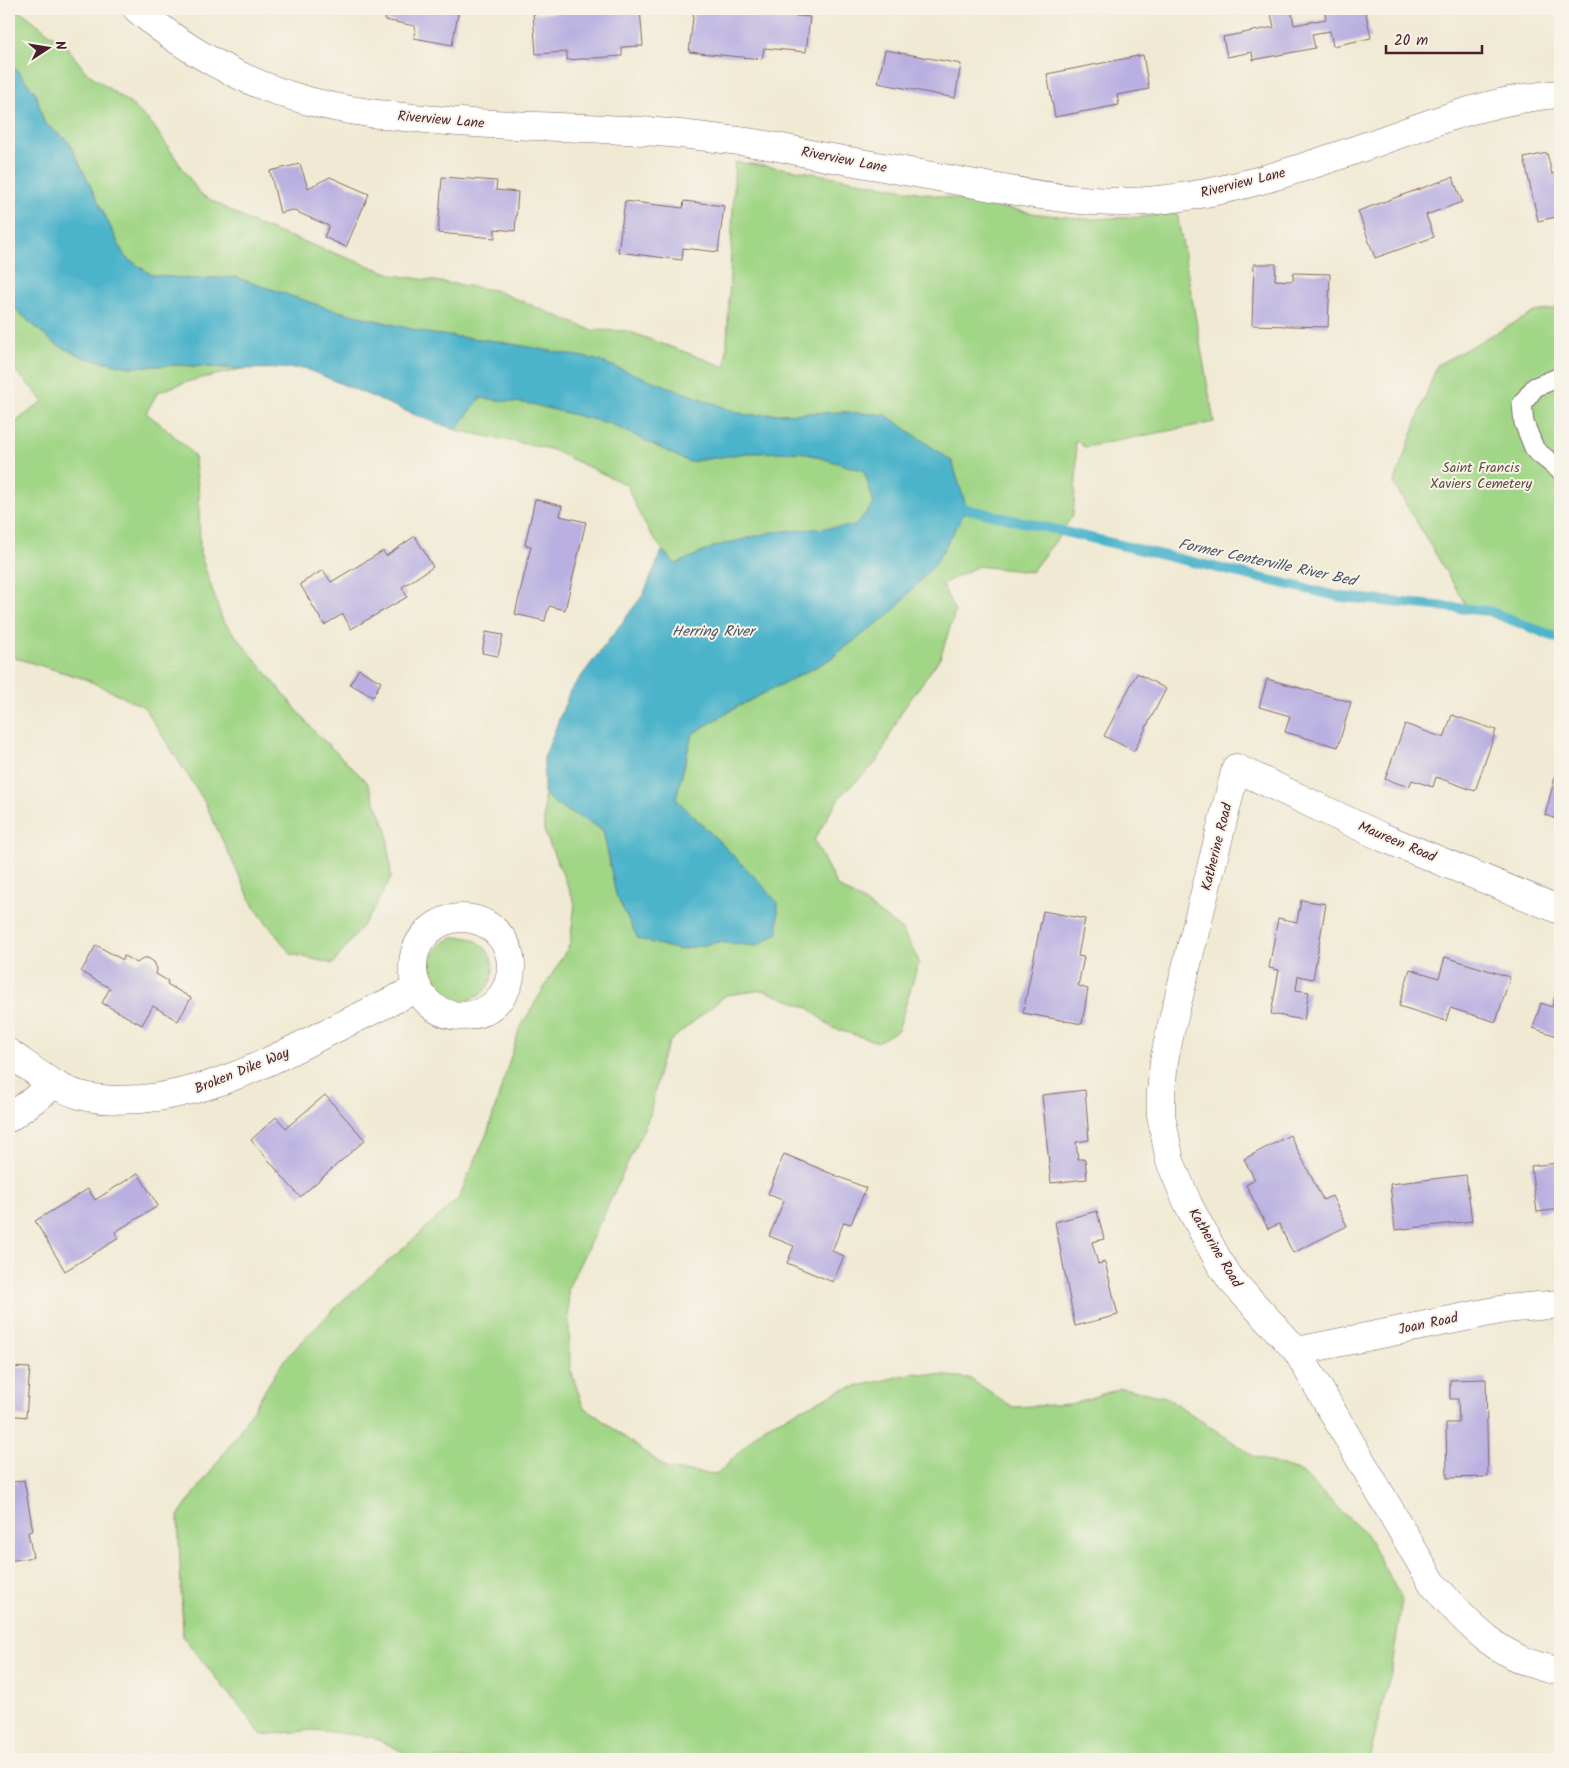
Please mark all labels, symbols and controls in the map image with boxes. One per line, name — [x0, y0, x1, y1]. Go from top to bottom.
north arrow — [22, 22, 72, 72]
scale bar — [1386, 22, 1483, 54]
text: 20 m — [1394, 29, 1428, 53]
text: N — [48, 39, 71, 52]
street label: Riverview Lane — [397, 105, 486, 135]
street label: Riverview Lane — [799, 141, 889, 179]
street label: Riverview Lane — [1198, 162, 1288, 204]
park label: Saint Francis Xaviers Cemetery — [1430, 457, 1532, 495]
water label: Former Centerville River Bed — [1176, 532, 1361, 594]
water label: Herring River — [672, 620, 757, 644]
street label: Katherine Road — [1196, 800, 1239, 893]
street label: Maureen Road — [1355, 816, 1440, 869]
street label: Broken Dike Way — [191, 1042, 293, 1100]
street label: Katherine Road — [1183, 1204, 1248, 1293]
street label: Joan Road — [1396, 1307, 1461, 1341]

